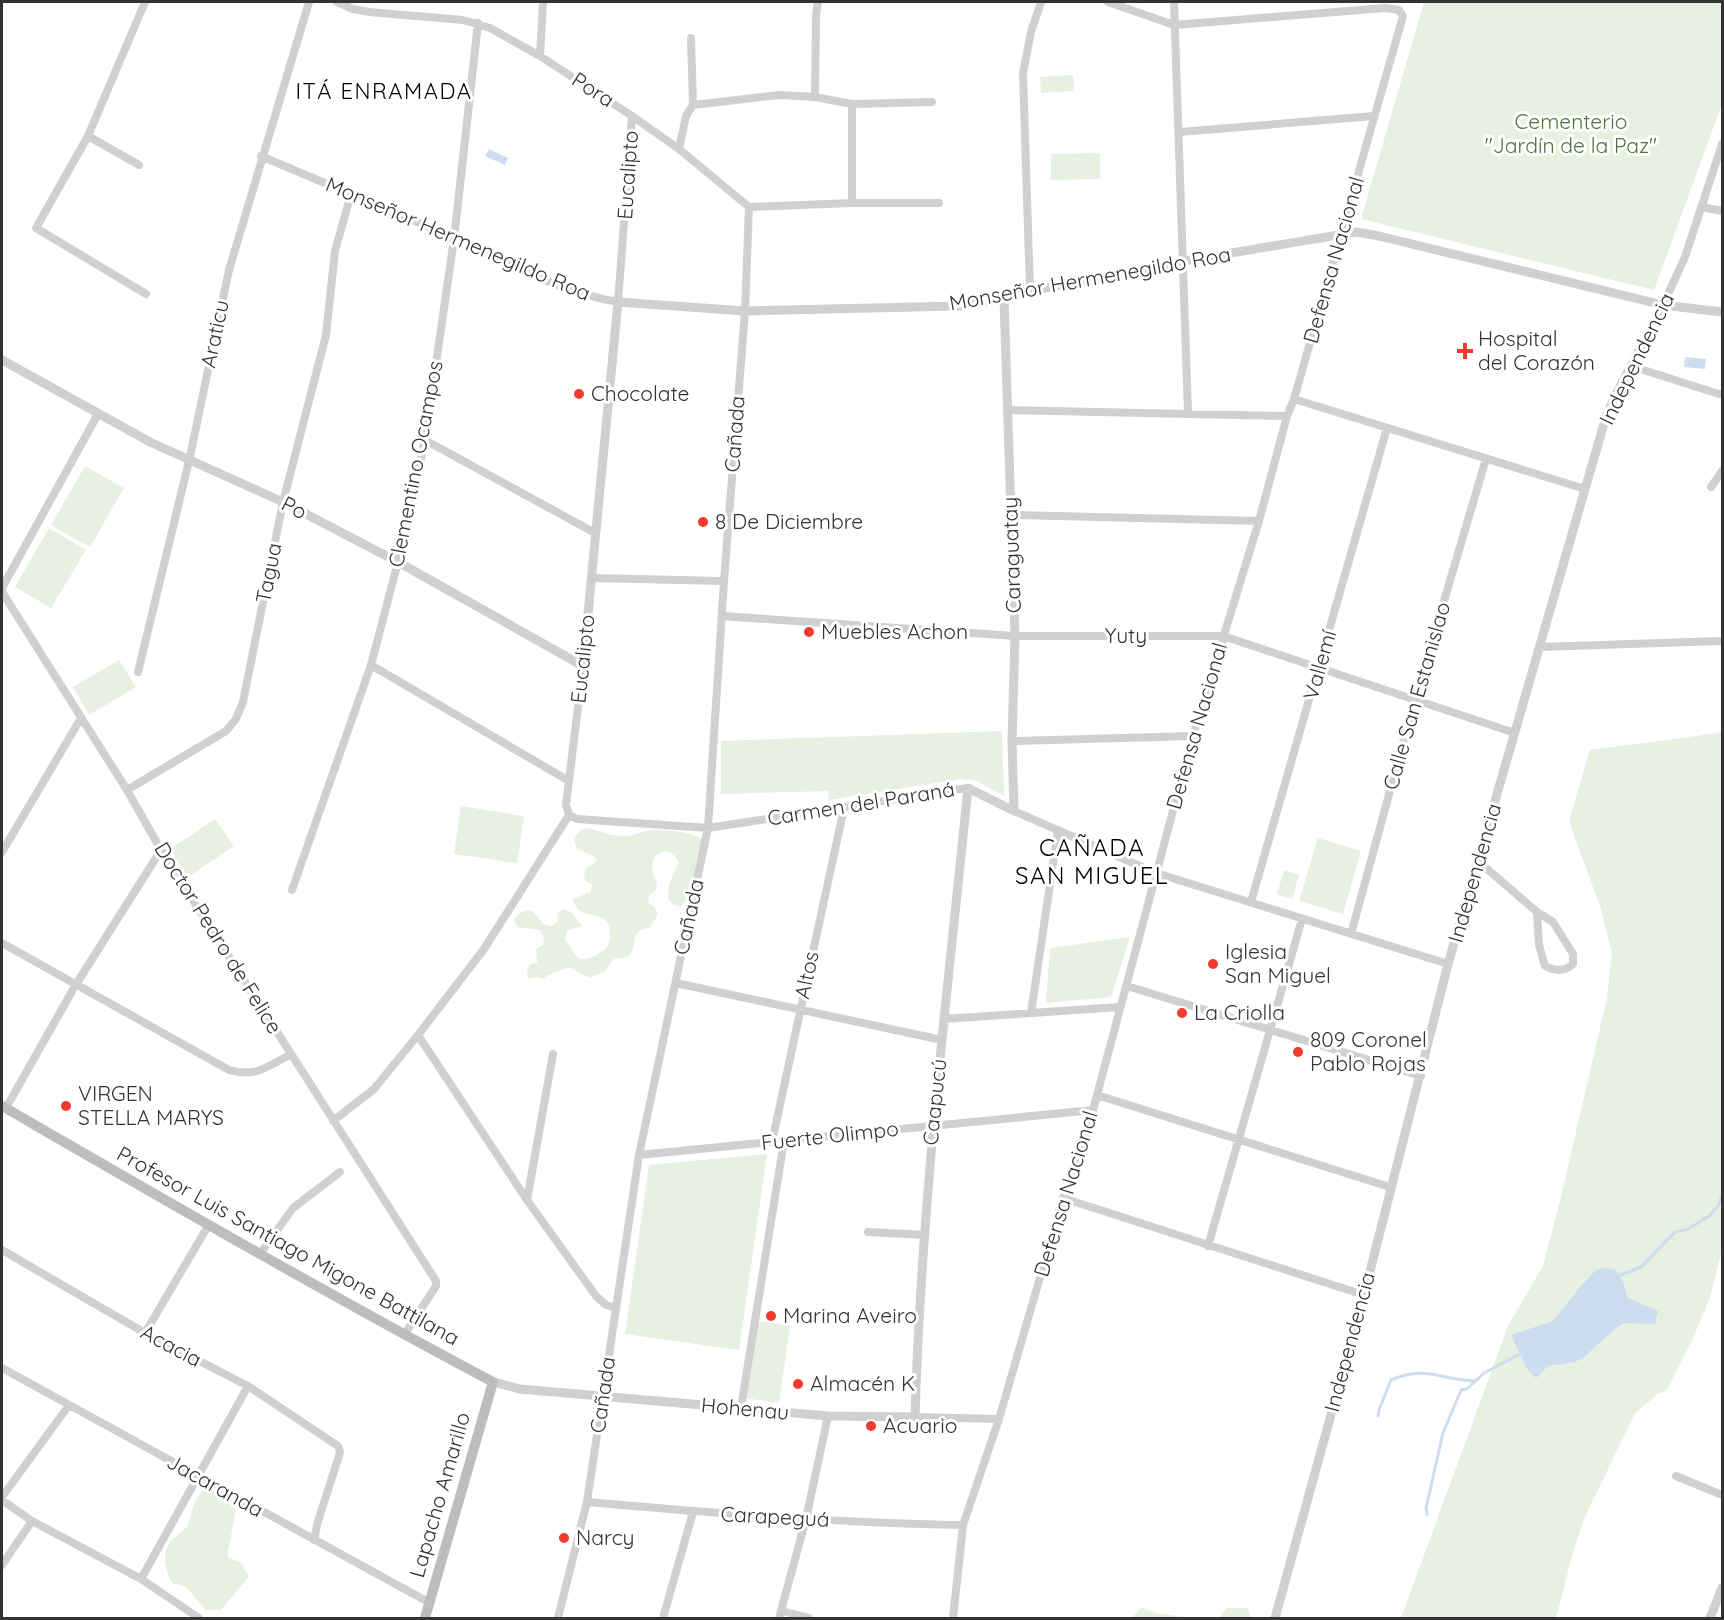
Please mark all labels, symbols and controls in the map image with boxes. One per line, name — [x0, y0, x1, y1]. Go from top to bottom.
street label: Pora — [567, 66, 620, 112]
district label: ITÁ ENRAMADA — [296, 77, 472, 105]
park label: Cementerio "Jardín de la Paz" — [1485, 108, 1657, 158]
street label: Eucalipto — [611, 130, 643, 220]
street label: Monseñor Hermenegildo Roa — [322, 170, 595, 306]
street label: Defensa Nacional — [1297, 173, 1369, 346]
street label: Monseñor Hermenegildo Roa — [947, 240, 1233, 316]
street label: Independencia — [1593, 288, 1679, 429]
street label: Araticu — [194, 298, 234, 370]
place label: Hospital del Corazón — [1478, 325, 1595, 375]
marker: Hospital del Corazón — [1456, 342, 1474, 360]
street label: Clementino Ocampos — [382, 358, 448, 569]
place label: Chocolate — [591, 380, 689, 406]
marker: Chocolate — [572, 387, 586, 401]
street label: Cañada — [718, 395, 750, 473]
street label: Po — [277, 490, 311, 524]
street label: Caraguatay — [996, 496, 1026, 614]
place label: 8 De Diciembre — [715, 508, 863, 534]
marker: 8 De Diciembre — [696, 515, 710, 529]
street label: Tagua — [249, 540, 287, 605]
street label: Calle San Estanislao — [1377, 599, 1455, 793]
street label: Eucalipto — [564, 613, 600, 705]
place label: Muebles Achon — [821, 618, 968, 644]
street label: Yuty — [1105, 622, 1147, 648]
marker: Muebles Achon — [802, 625, 816, 639]
street label: Vallemí — [1297, 626, 1342, 703]
street label: Defensa Nacional — [1160, 639, 1232, 812]
street label: Carmen del Paraná — [765, 775, 956, 831]
street label: Independencia — [1442, 800, 1506, 945]
district label: CAÑADA SAN MIGUEL — [1015, 832, 1169, 890]
street label: Doctor Pedro de Felice — [149, 837, 288, 1038]
street label: Cañada — [667, 877, 709, 957]
place label: Iglesia San Miguel — [1225, 938, 1331, 988]
street label: Altos — [788, 949, 824, 1001]
marker: Iglesia San Miguel — [1206, 957, 1220, 971]
place label: La Criolla — [1194, 999, 1285, 1025]
marker: La Criolla — [1175, 1006, 1189, 1020]
place label: 809 Coronel Pablo Rojas — [1310, 1026, 1427, 1076]
marker: 809 Coronel Pablo Rojas — [1291, 1045, 1305, 1059]
street label: Caapucú — [917, 1057, 951, 1146]
place label: VIRGEN STELLA MARYS — [78, 1080, 224, 1130]
marker: VIRGEN STELLA MARYS — [59, 1099, 73, 1113]
street label: Defensa Nacional — [1027, 1108, 1103, 1280]
street label: Fuerte Olimpo — [760, 1115, 900, 1155]
street label: Profesor Luis Santiago Migone Battilana — [113, 1140, 464, 1350]
street label: Independencia — [1318, 1269, 1380, 1414]
place label: Marina Aveiro — [783, 1302, 917, 1328]
marker: Marina Aveiro — [764, 1309, 778, 1323]
street label: Acacia — [137, 1318, 206, 1372]
street label: Cañada — [584, 1355, 620, 1435]
place label: Almacén K — [810, 1370, 915, 1396]
marker: Almacén K — [791, 1377, 805, 1391]
street label: Hohenau — [700, 1391, 790, 1425]
street label: Lapacho Amarillo — [403, 1409, 475, 1580]
place label: Acuario — [883, 1412, 957, 1438]
marker: Acuario — [864, 1419, 878, 1433]
street label: Jacaranda — [163, 1448, 268, 1522]
street label: Carapeguá — [720, 1500, 830, 1532]
place label: Narcy — [576, 1524, 634, 1550]
marker: Narcy — [557, 1531, 571, 1545]

